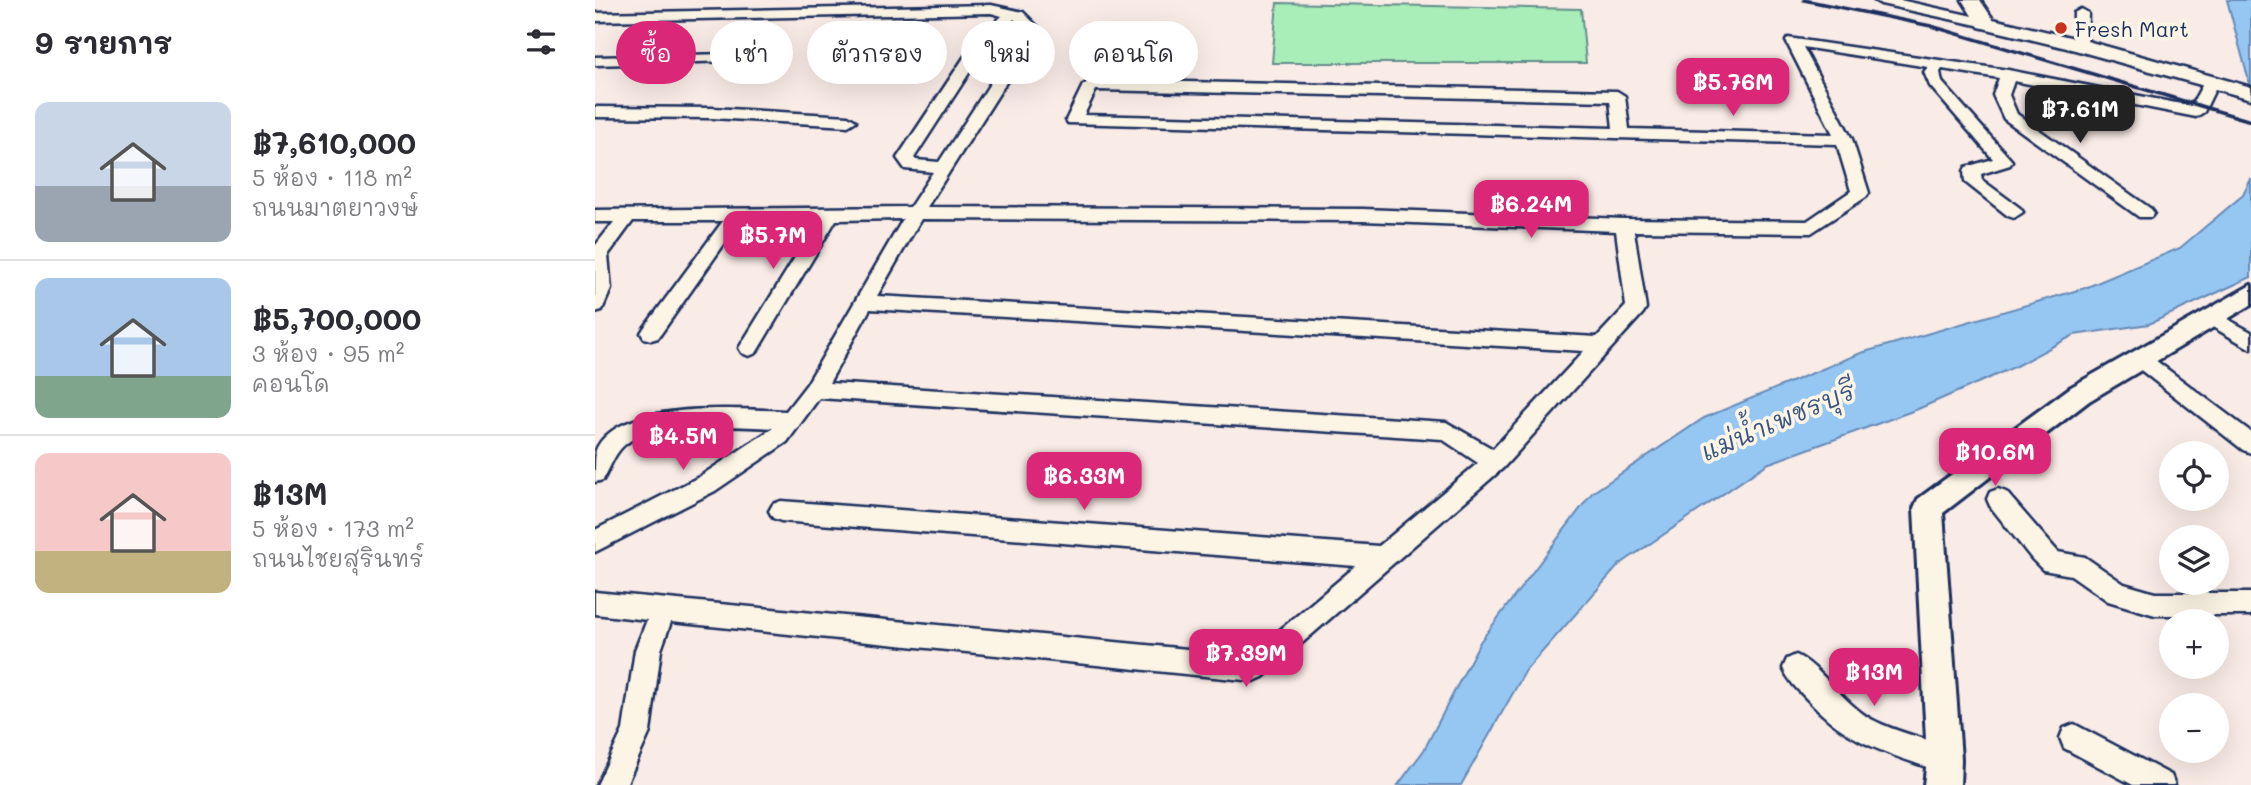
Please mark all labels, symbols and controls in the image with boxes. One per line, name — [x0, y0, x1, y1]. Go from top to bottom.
place label: Fresh Mart — [2075, 15, 2189, 42]
marker: Fresh Mart — [2053, 20, 2069, 36]
chip: ซื้อ — [616, 21, 696, 84]
chip: เช่า — [710, 21, 793, 84]
chip: ตัวกรอง — [807, 21, 947, 84]
chip: ใหม่ — [961, 21, 1055, 84]
chip: คอนโด — [1069, 21, 1198, 84]
text: 9 รายการ — [35, 22, 172, 62]
icon: filters — [522, 23, 560, 61]
pin: ฿5.76M — [1676, 58, 1790, 118]
text: ฿5.76M — [1692, 66, 1774, 96]
pin: ฿7.61M — [2023, 86, 2137, 145]
text: ฿7.61M — [2041, 93, 2119, 123]
text: ฿7,610,000 — [252, 122, 416, 162]
icon: home — [91, 130, 175, 214]
text: 5 ห้อง · 118 m² — [252, 162, 412, 192]
pin: ฿6.24M — [1474, 180, 1588, 240]
text: ฿6.24M — [1490, 188, 1572, 218]
text: ถนนมาตยาวงษ์ — [252, 192, 418, 222]
pin: ฿5.7M — [724, 212, 822, 271]
text: ฿5.7M — [739, 219, 807, 249]
text: ฿5,700,000 — [252, 298, 421, 338]
icon: home — [91, 306, 175, 390]
text: 3 ห้อง · 95 m² — [252, 338, 404, 368]
water label: แม่น้ำเพชรบุรี — [1693, 366, 1863, 472]
text: คอนโด — [252, 368, 330, 398]
pin: ฿4.5M — [634, 412, 732, 472]
text: ฿4.5M — [648, 420, 718, 450]
pin: ฿10.6M — [1938, 428, 2052, 488]
text: ฿10.6M — [1955, 436, 2035, 466]
map controls — [2159, 441, 2229, 763]
button: locate — [2159, 441, 2229, 511]
pin: ฿6.33M — [1027, 452, 1141, 512]
text: ฿6.33M — [1043, 460, 1125, 490]
text: ฿13M — [252, 473, 328, 513]
icon: home — [91, 481, 175, 565]
text: 5 ห้อง · 173 m² — [252, 513, 414, 543]
button: layers — [2159, 525, 2229, 595]
text: ถนนไชยสุรินทร์ — [252, 543, 423, 573]
button: + — [2159, 609, 2229, 679]
pin: ฿7.39M — [1189, 630, 1303, 689]
text: ฿7.39M — [1205, 637, 1287, 667]
pin: ฿13M — [1833, 648, 1915, 708]
text: ฿13M — [1845, 656, 1903, 686]
button: − — [2159, 693, 2229, 763]

